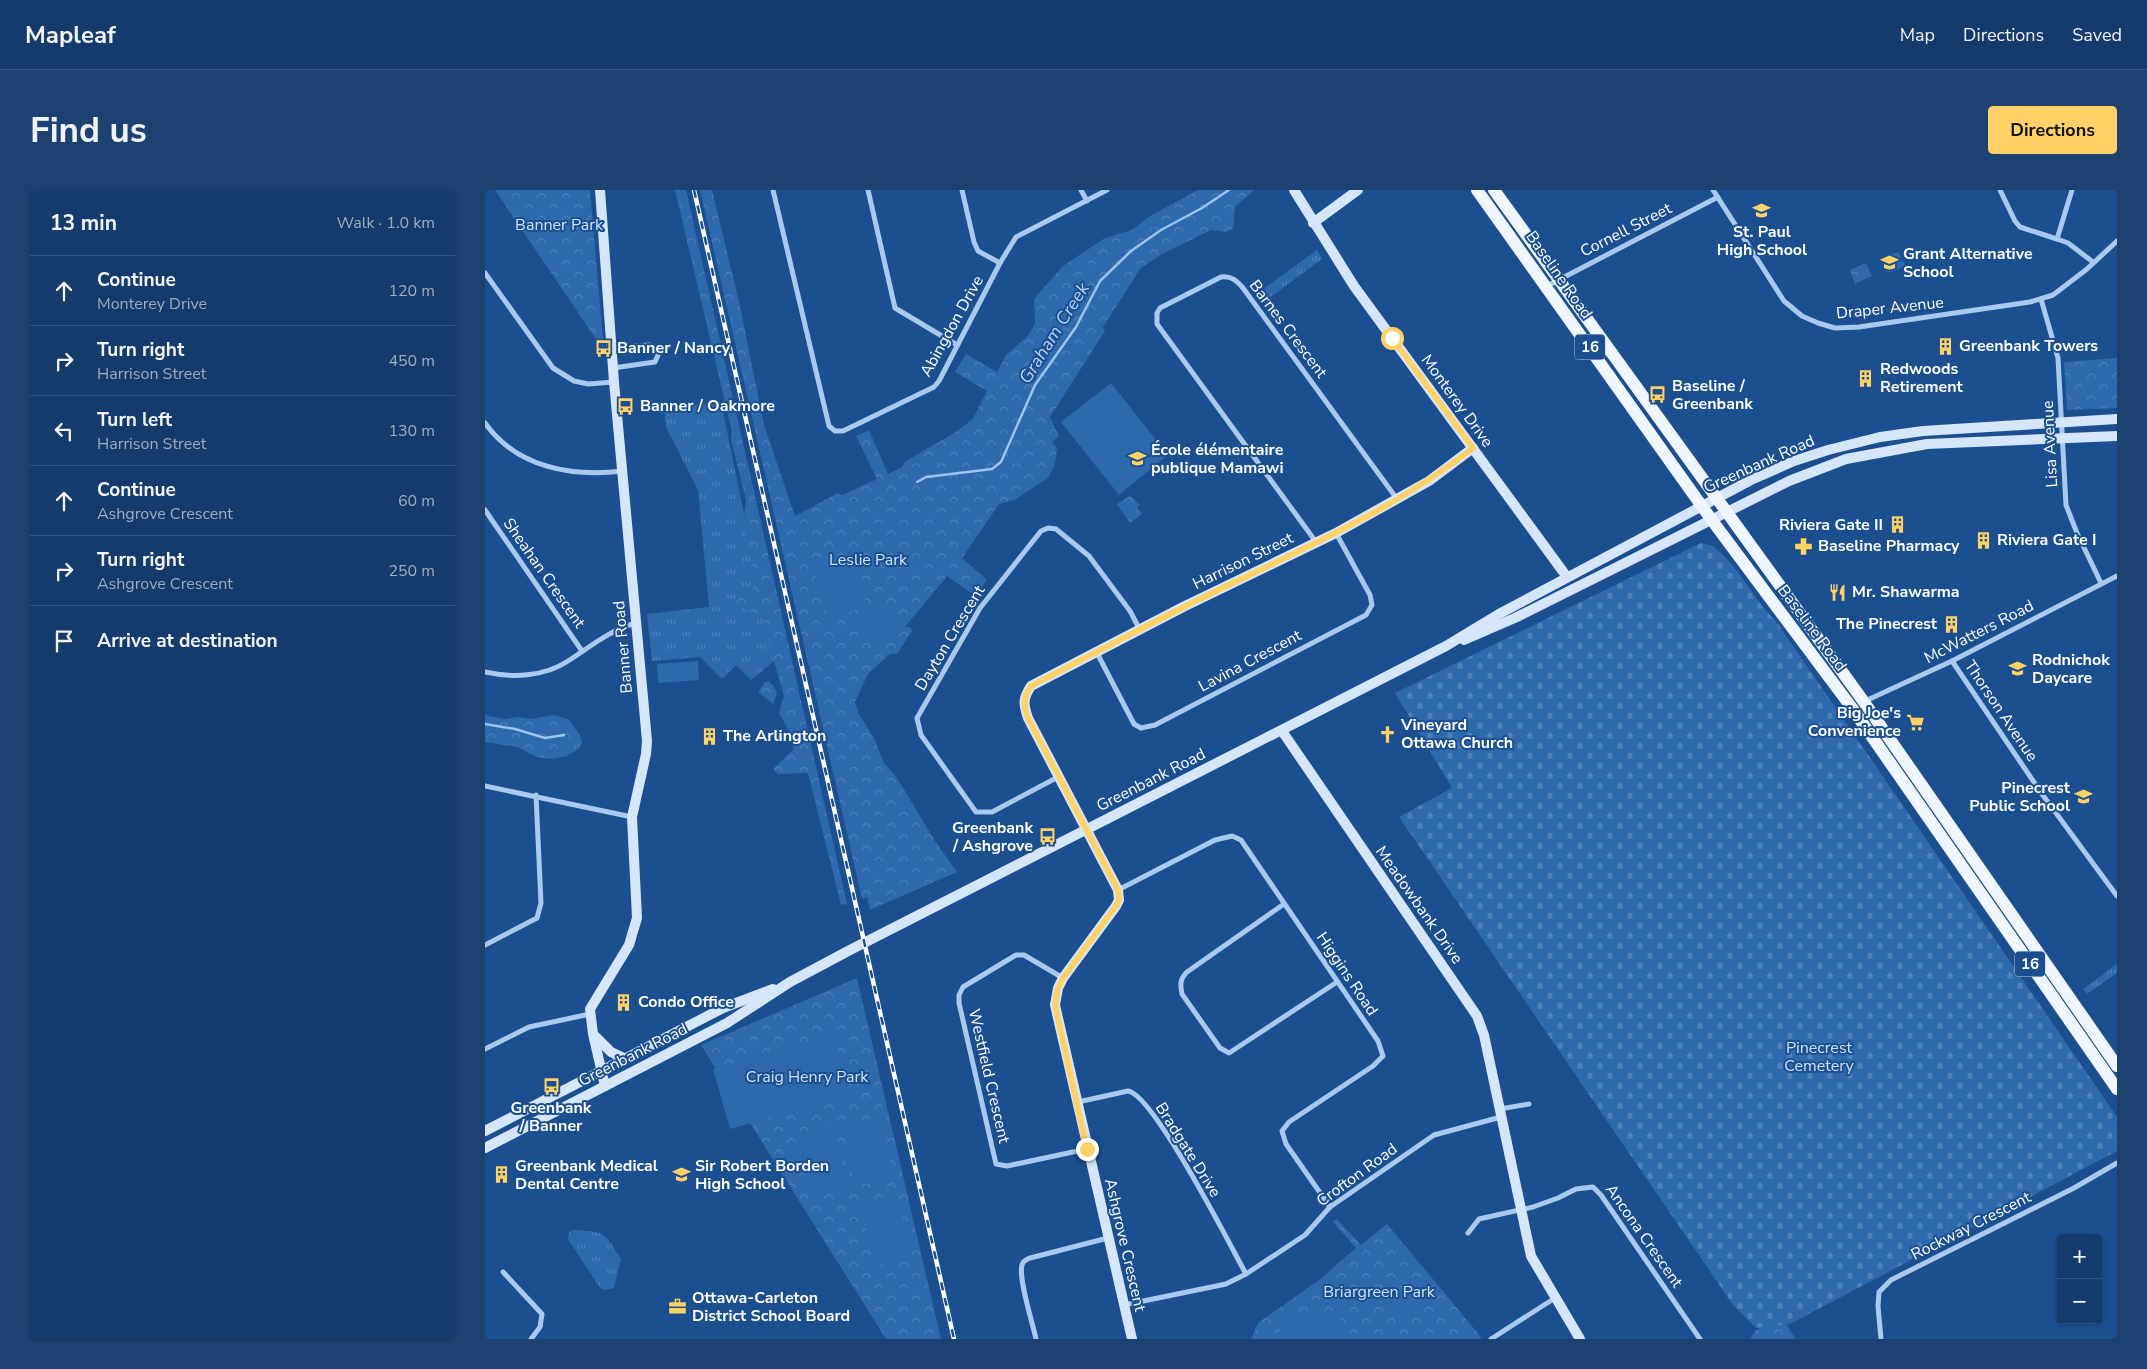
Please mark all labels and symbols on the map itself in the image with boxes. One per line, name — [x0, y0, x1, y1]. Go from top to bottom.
street label: Cornell Street — [1577, 197, 1676, 262]
school or university icon: St. Paul High School — [1752, 201, 1772, 221]
park label: Banner Park — [515, 214, 604, 236]
place label: St. Paul High School — [1717, 221, 1807, 261]
street label: Baseline Road — [1520, 227, 1598, 323]
place label: Grant Alternative School — [1903, 243, 2033, 283]
school or university icon: Grant Alternative School — [1879, 253, 1899, 273]
street label: Abingdon Drive — [915, 271, 989, 381]
street label: Barnes Crescent — [1244, 275, 1332, 383]
water label: Graham Creek — [1013, 277, 1095, 388]
street label: Draper Avenue — [1835, 291, 1945, 325]
route start — [1381, 327, 1404, 350]
road number: 16 — [1575, 334, 1605, 360]
place label: Greenbank Towers — [1959, 335, 2098, 357]
building icon: Greenbank Towers — [1935, 336, 1955, 356]
place label: Banner / Nancy — [617, 337, 731, 359]
bus stop icon: Banner / Nancy — [593, 338, 613, 358]
street label: Monterey Drive — [1416, 350, 1498, 452]
place label: Redwoods Retirement — [1880, 358, 1964, 398]
building icon: Redwoods Retirement — [1856, 368, 1876, 388]
place label: Baseline / Greenbank — [1672, 375, 1753, 415]
bus stop icon: Baseline / Greenbank — [1648, 385, 1668, 405]
place label: Banner / Oakmore — [640, 395, 775, 417]
bus stop icon: Banner / Oakmore — [616, 396, 636, 416]
street label: Lisa Avenue — [2037, 400, 2063, 488]
street label: Greenbank Road — [1700, 430, 1818, 498]
place label: École élémentaire publique Mamawi — [1151, 439, 1284, 479]
school or university icon: École élémentaire publique Mamawi — [1127, 449, 1147, 469]
street label: Sheahan Crescent — [498, 514, 590, 633]
place label: Riviera Gate II — [1779, 514, 1883, 536]
building icon: Riviera Gate II — [1887, 515, 1907, 535]
street label: Harrison Street — [1189, 527, 1297, 595]
place label: Riviera Gate I — [1997, 529, 2097, 551]
building icon: Riviera Gate I — [1973, 530, 1993, 550]
place label: Baseline Pharmacy — [1818, 535, 1960, 557]
pharmacy icon: Baseline Pharmacy — [1794, 536, 1814, 556]
park label: Leslie Park — [829, 549, 908, 571]
street label: Baseline Road — [1772, 580, 1852, 676]
street label: Dayton Crescent — [910, 581, 990, 695]
place label: Mr. Shawarma — [1852, 581, 1960, 603]
restaurant icon: Mr. Shawarma — [1828, 582, 1848, 602]
street label: McWatters Road — [1920, 595, 2038, 669]
street label: Banner Road — [608, 600, 638, 694]
place label: The Pinecrest — [1836, 613, 1938, 635]
building icon: The Pinecrest — [1941, 614, 1961, 634]
street label: Lavina Crescent — [1195, 624, 1306, 697]
place label: Rodnichok Daycare — [2032, 649, 2110, 689]
street label: Thorson Avenue — [1959, 656, 2043, 766]
school or university icon: Rodnichok Daycare — [2008, 659, 2028, 679]
place label: Big Joe's Convenience — [1808, 702, 1901, 742]
supermarket icon: Big Joe's Convenience — [1905, 712, 1925, 732]
place label: Vineyard Ottawa Church — [1400, 714, 1513, 754]
church icon: Vineyard Ottawa Church — [1377, 724, 1397, 744]
place label: The Arlington — [723, 725, 826, 747]
building icon: The Arlington — [699, 726, 719, 746]
street label: Greenbank Road — [1093, 743, 1209, 817]
place label: Pinecrest Public School — [1969, 777, 2071, 817]
school or university icon: Pinecrest Public School — [2074, 787, 2094, 807]
place label: Greenbank / Ashgrove — [952, 817, 1033, 857]
bus stop icon: Greenbank / Ashgrove — [1037, 827, 1057, 847]
street label: Meadowbank Drive — [1370, 842, 1468, 968]
street label: Higgins Road — [1311, 928, 1383, 1020]
road number: 16 — [2015, 952, 2045, 976]
place label: Condo Office — [638, 991, 734, 1013]
building icon: Condo Office — [614, 992, 634, 1012]
street label: Westfield Crescent — [963, 1007, 1015, 1146]
street label: Greenbank Road — [575, 1018, 691, 1092]
park label: Pinecrest Cemetery — [1784, 1037, 1854, 1077]
park label: Craig Henry Park — [746, 1066, 869, 1088]
bus stop icon: Greenbank / Banner — [541, 1076, 561, 1096]
place label: Greenbank / Banner — [511, 1097, 592, 1137]
street label: Bradgate Drive — [1150, 1098, 1226, 1202]
route end — [1076, 1138, 1099, 1161]
street label: Crofton Road — [1312, 1138, 1402, 1212]
place label: Greenbank Medical Dental Centre — [515, 1155, 658, 1195]
place label: Sir Robert Borden High School — [695, 1155, 829, 1195]
building icon: Greenbank Medical Dental Centre — [491, 1165, 511, 1185]
school or university icon: Sir Robert Borden High School — [671, 1165, 691, 1185]
street label: Ashgrove Crescent — [1099, 1176, 1151, 1314]
street label: Ancona Crescent — [1600, 1180, 1688, 1292]
street label: Rockway Crescent — [1907, 1186, 2035, 1266]
park label: Briargreen Park — [1323, 1281, 1436, 1303]
place label: Ottawa-Carleton District School Board — [692, 1287, 850, 1327]
office icon: Ottawa-Carleton District School Board — [668, 1297, 688, 1317]

